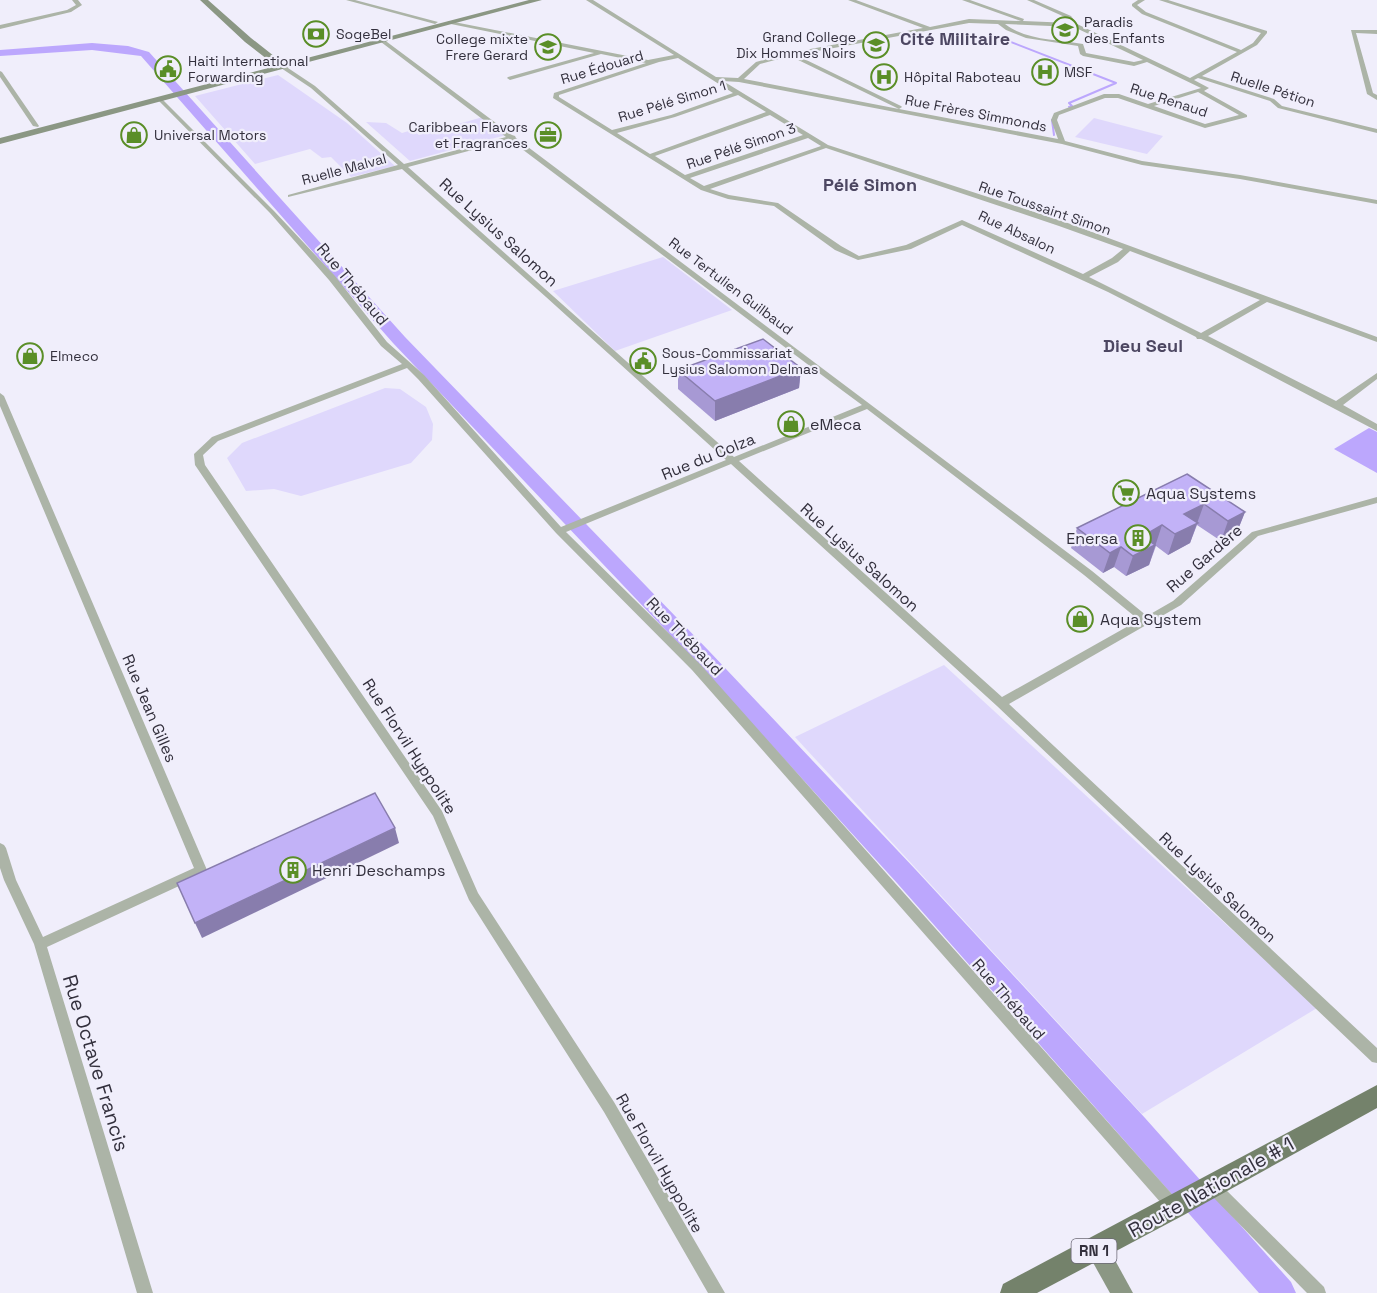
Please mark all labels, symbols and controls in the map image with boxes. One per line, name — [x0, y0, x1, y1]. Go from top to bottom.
place label: Paradis des Enfants — [1084, 13, 1165, 47]
school or university icon: Paradis des Enfants — [1050, 15, 1080, 45]
bank icon: SogeBel — [301, 19, 331, 49]
place label: SogeBel — [336, 25, 391, 43]
district label: Cité Militaire — [900, 27, 1010, 50]
place label: Grand College Dix Hommes Noirs — [736, 28, 856, 62]
place label: College mixte Frere Gerard — [436, 30, 528, 64]
school or university icon: Grand College Dix Hommes Noirs — [861, 30, 891, 60]
school or university icon: College mixte Frere Gerard — [533, 32, 563, 62]
street label: Rue Édouard — [558, 46, 646, 88]
place label: Haiti International Forwarding — [188, 52, 308, 86]
public building icon: Haiti International Forwarding — [153, 54, 183, 84]
hospital icon: MSF — [1030, 57, 1060, 87]
hospital icon: Hôpital Raboteau — [869, 62, 899, 92]
place label: MSF — [1064, 63, 1093, 81]
street label: Ruelle Pétion — [1228, 67, 1318, 111]
place label: Hôpital Raboteau — [904, 68, 1021, 86]
street label: Rue Pélé Simon 1 — [616, 76, 728, 126]
street label: Rue Renaud — [1128, 79, 1210, 121]
street label: Rue Frères Simmonds — [904, 90, 1048, 136]
place label: Caribbean Flavors et Fragrances — [409, 118, 528, 152]
street label: Rue Pélé Simon 3 — [684, 119, 798, 173]
shop icon: Universal Motors — [119, 120, 149, 150]
office icon: Caribbean Flavors et Fragrances — [533, 120, 563, 150]
place label: Universal Motors — [154, 126, 266, 144]
street label: Ruelle Malval — [300, 149, 388, 189]
street label: Rue Lysius Salomon — [435, 173, 563, 291]
district label: Pélé Simon — [823, 173, 917, 196]
street label: Rue Toussaint Simon — [976, 177, 1114, 239]
street label: Rue Absalon — [976, 206, 1058, 258]
street label: Rue Tertulien Guilbaud — [665, 233, 797, 339]
street label: Rue Thébaud — [312, 239, 393, 330]
district label: Dieu Seul — [1103, 334, 1183, 357]
shop icon: Elmeco — [15, 341, 45, 371]
place label: Sous-Commissariat Lysius Salomon Delmas — [662, 344, 819, 378]
public building icon: Sous-Commissariat Lysius Salomon Delmas — [628, 346, 658, 376]
place label: Elmeco — [50, 347, 99, 365]
shop icon: eMeca — [776, 409, 806, 439]
place label: eMeca — [810, 414, 862, 435]
street label: Rue du Colza — [658, 428, 758, 485]
supermarket icon: Aqua Systems — [1111, 478, 1141, 508]
place label: Aqua Systems — [1146, 483, 1256, 504]
street label: Rue Lysius Salomon — [796, 498, 924, 616]
street label: Rue Gardère — [1162, 520, 1247, 597]
building icon: Enersa — [1123, 523, 1153, 553]
place label: Enersa — [1066, 528, 1118, 549]
street label: Rue Thébaud — [642, 593, 727, 680]
shop icon: Aqua System — [1065, 604, 1095, 634]
place label: Aqua System — [1100, 609, 1202, 630]
street label: Rue Jean Gilles — [117, 651, 182, 765]
street label: Rue Florvil Hyppolite — [358, 674, 461, 818]
street label: Rue Lysius Salomon — [1155, 828, 1281, 947]
building icon: Henri Deschamps — [278, 855, 308, 885]
place label: Henri Deschamps — [312, 860, 445, 881]
street label: Rue Thébaud — [968, 954, 1050, 1044]
street label: Rue Octave Francis — [57, 971, 135, 1155]
street label: Rue Florvil Hyppolite — [611, 1090, 708, 1237]
street label: Route Nationale # 1 — [1124, 1131, 1298, 1243]
road number: RN 1 — [1072, 1239, 1116, 1263]

